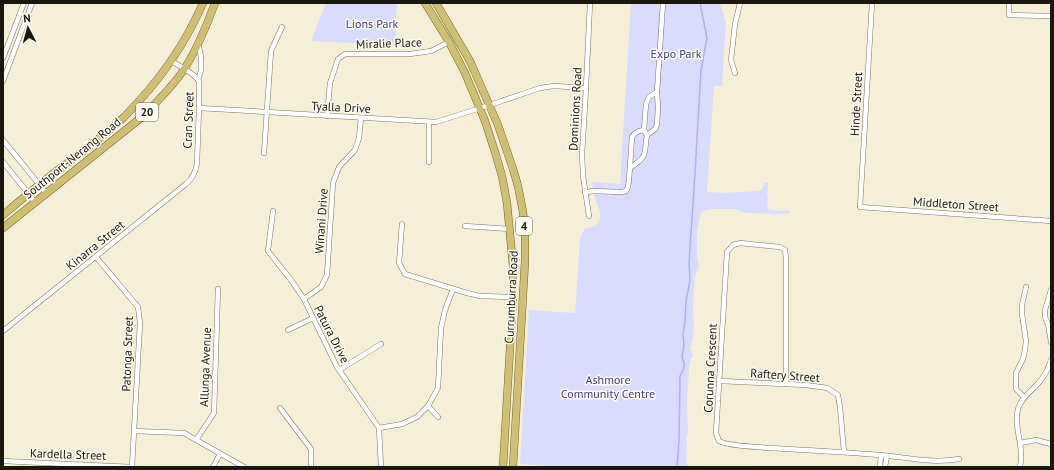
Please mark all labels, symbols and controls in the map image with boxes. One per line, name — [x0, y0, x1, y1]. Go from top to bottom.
north arrow — [8, 8, 48, 48]
text: N — [23, 11, 31, 25]
park label: Lions Park — [346, 16, 399, 31]
street label: Miralie Place — [356, 34, 422, 52]
park label: Expo Park — [651, 46, 702, 61]
street label: Dominions Road — [565, 67, 585, 151]
street label: Hinde Street — [847, 72, 865, 136]
street label: Cran Street — [180, 91, 196, 149]
street label: Tyalla Drive — [311, 98, 371, 116]
road number: 20 — [136, 103, 158, 121]
street label: Southport-Nerang Road — [20, 114, 124, 202]
street label: Winani Drive — [311, 188, 331, 254]
street label: Middleton Street — [913, 194, 999, 214]
street label: Kinarra Street — [63, 217, 127, 273]
road number: 4 — [516, 217, 532, 235]
street label: Currumburra Road — [501, 250, 521, 344]
street label: Patura Drive — [311, 303, 353, 365]
street label: Patonga Street — [118, 316, 136, 392]
street label: Corunna Crescent — [700, 323, 720, 413]
street label: Allunga Avenue — [196, 327, 214, 407]
street label: Raftery Street — [750, 365, 820, 385]
park label: Ashmore Community Centre — [561, 372, 655, 401]
street label: Kardella Street — [30, 445, 106, 463]

